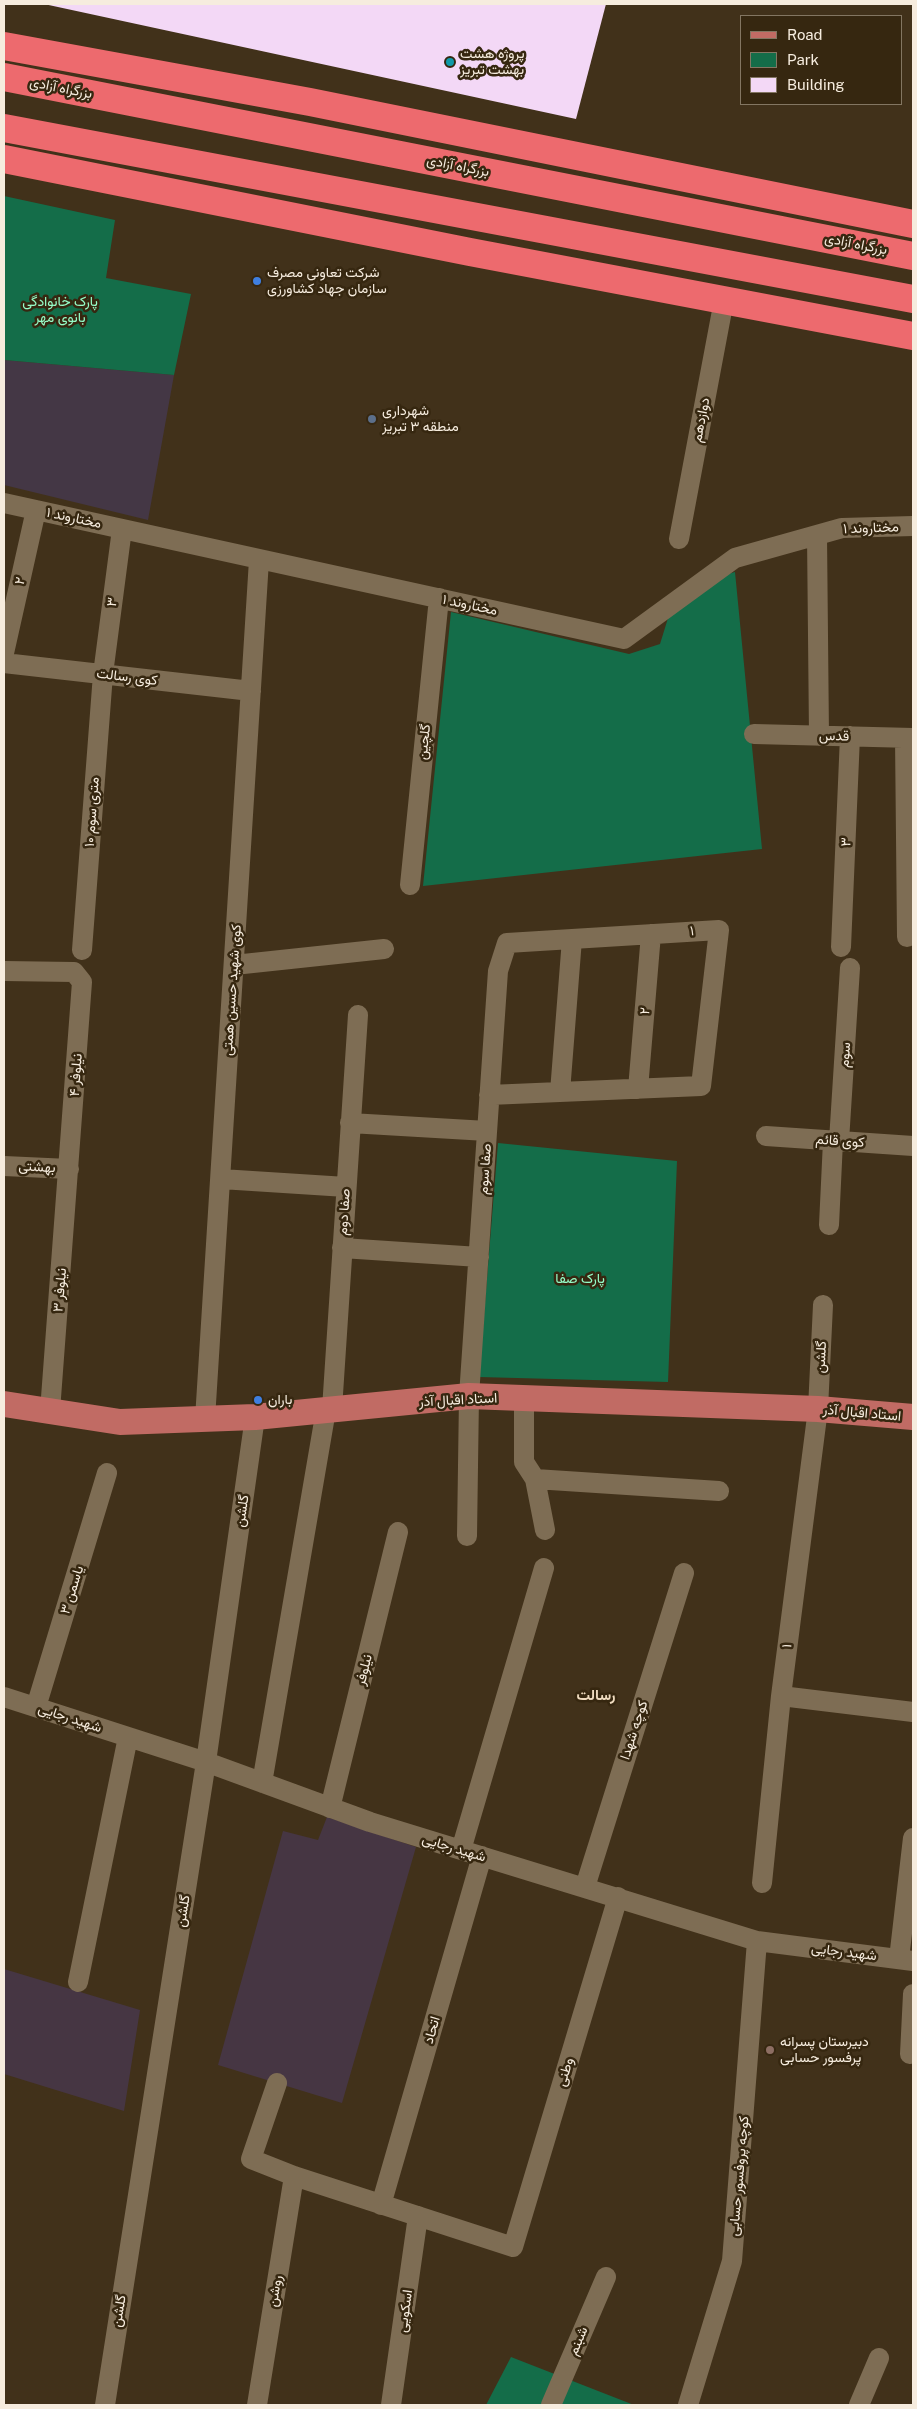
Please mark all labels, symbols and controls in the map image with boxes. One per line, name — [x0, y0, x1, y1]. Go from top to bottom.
legend — [740, 15, 902, 105]
text: Road — [787, 26, 823, 43]
place label: پروژه هشت بهشت تبریز — [460, 46, 525, 78]
text: Park — [787, 51, 819, 68]
marker: پروژه هشت بهشت تبریز — [444, 56, 456, 68]
street label: بزرگراه آزادی — [28, 74, 94, 102]
text: Building — [787, 76, 845, 93]
street label: بزرگراه آزادی — [425, 152, 491, 180]
street label: بزرگراه آزادی — [823, 230, 889, 258]
place label: شرکت تعاونی مصرف سازمان جهاد کشاورزی — [267, 265, 387, 298]
marker: شرکت تعاونی مصرف سازمان جهاد کشاورزی — [251, 275, 263, 287]
park label: پارک خانوادگی بانوی مهر — [22, 294, 98, 326]
street label: دوازدهم — [688, 396, 714, 444]
place label: شهرداری منطقه ۳ تبریز — [382, 403, 459, 436]
marker: شهرداری منطقه ۳ تبریز — [366, 413, 378, 425]
street label: مختاروند ۱ — [45, 504, 103, 532]
street label: مختاروند ۱ — [843, 519, 899, 537]
street label: ۲ — [11, 576, 29, 586]
street label: مختاروند ۱ — [441, 591, 499, 619]
street label: ۳ — [103, 596, 121, 608]
street label: کوی رسالت — [96, 665, 158, 689]
street label: گلچین — [414, 723, 434, 761]
street label: قدس — [819, 727, 849, 745]
street label: ۱۰ متری سوم — [81, 776, 103, 848]
street label: ۳ — [837, 837, 855, 847]
street label: ۱ — [689, 922, 695, 940]
street label: کوی شهید حسین همتی — [219, 924, 245, 1056]
street label: ۲ — [636, 1007, 654, 1015]
street label: سوم — [836, 1042, 854, 1068]
street label: نیلوفر ۴ — [66, 1053, 86, 1097]
street label: کوی قائم — [815, 1131, 865, 1151]
street label: صفا سوم — [475, 1143, 495, 1195]
street label: بهشتی — [18, 1158, 56, 1176]
street label: صفا دوم — [334, 1188, 354, 1236]
street label: نیلوفر ۳ — [50, 1267, 70, 1313]
park label: پارک صفا — [555, 1271, 605, 1287]
street label: گلشن — [812, 1340, 830, 1374]
street label: استاد اقبال آذر — [418, 1390, 498, 1410]
place label: باران — [268, 1392, 292, 1408]
marker: باران — [252, 1394, 264, 1406]
street label: استاد اقبال آذر — [822, 1401, 902, 1425]
street label: گلشن — [231, 1494, 253, 1528]
street label: یاسمن ۳ — [57, 1564, 87, 1616]
street label: ۱ — [778, 1643, 796, 1649]
street label: نیلوفر — [352, 1653, 376, 1687]
district label: رسالت — [577, 1686, 615, 1704]
street label: کوچه شهدا — [617, 1698, 651, 1762]
street label: شهید رجایی — [36, 1700, 104, 1736]
street label: شهید رجایی — [420, 1830, 488, 1866]
street label: گلشن — [172, 1894, 194, 1928]
street label: شهید رجایی — [810, 1940, 878, 1964]
street label: اتحاد — [420, 2014, 444, 2046]
place label: دبیرستان پسرانه پرفسور حسابی — [780, 2034, 869, 2066]
marker: دبیرستان پسرانه پرفسور حسابی — [764, 2044, 776, 2056]
street label: وطنی — [553, 2056, 577, 2088]
street label: کوچه پروفسور حسابی — [725, 2115, 753, 2237]
street label: روشن — [264, 2274, 286, 2308]
street label: اسکویی — [394, 2289, 416, 2333]
street label: گلشن — [108, 2294, 130, 2328]
street label: شبنم — [565, 2324, 591, 2358]

